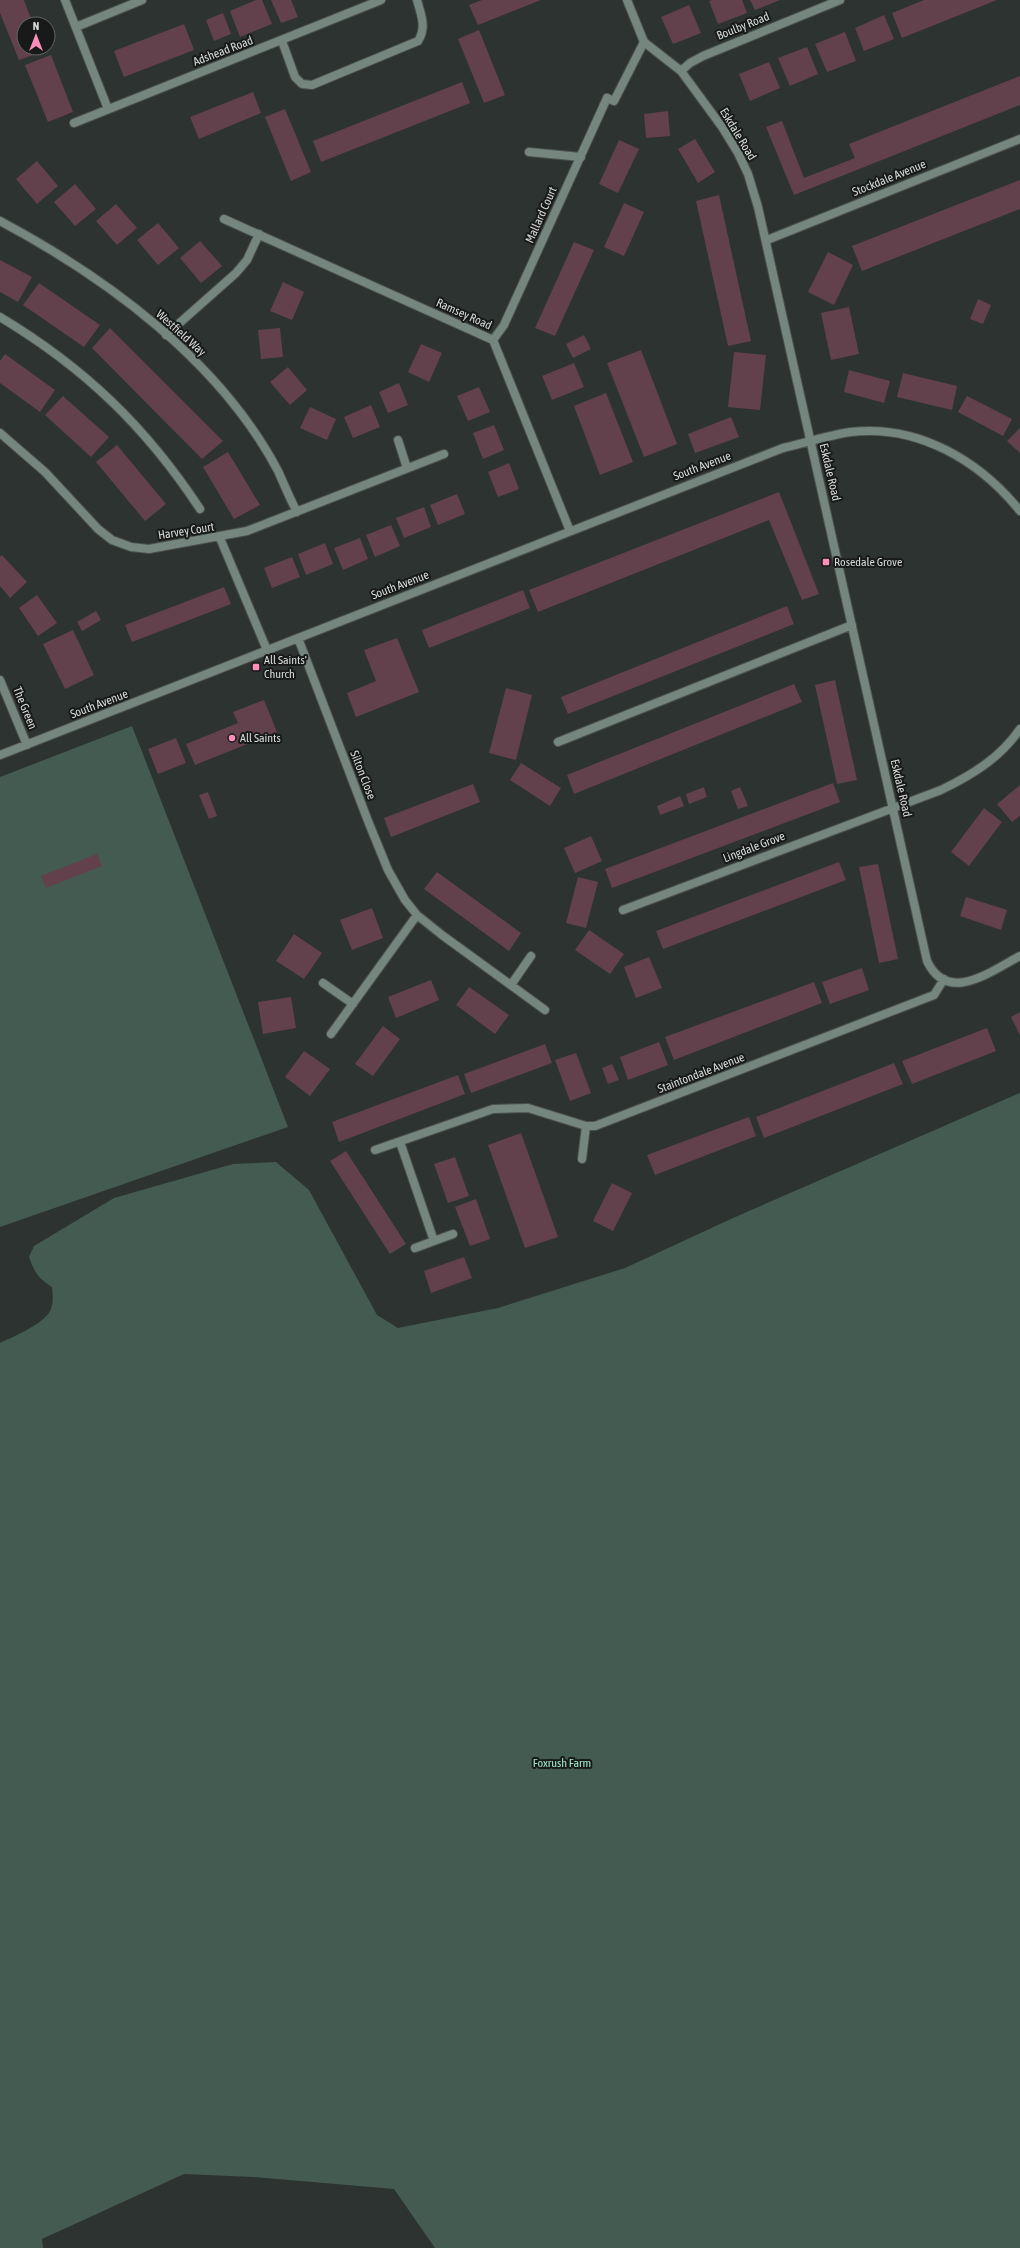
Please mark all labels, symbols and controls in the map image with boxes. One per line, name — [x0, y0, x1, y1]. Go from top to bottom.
street label: Boulby Road — [715, 9, 771, 43]
north arrow — [16, 16, 56, 56]
text: N — [33, 20, 39, 32]
street label: Adshead Road — [191, 33, 255, 69]
street label: Eskdale Road — [717, 105, 759, 163]
street label: Stockdale Avenue — [850, 157, 928, 199]
street label: Mallard Court — [522, 184, 560, 245]
street label: Ramsey Road — [434, 296, 494, 332]
street label: Westfield Way — [153, 307, 209, 359]
street label: Eskdale Road — [817, 442, 843, 502]
street label: South Avenue — [671, 449, 733, 483]
street label: Harvey Court — [157, 520, 216, 542]
place label: Rosedale Grove — [834, 555, 902, 569]
marker: Rosedale Grove — [821, 557, 831, 567]
street label: South Avenue — [369, 568, 431, 602]
place label: All Saints' Church — [264, 653, 307, 681]
marker: All Saints' Church — [251, 662, 261, 672]
street label: The Green — [10, 685, 40, 731]
street label: South Avenue — [68, 687, 130, 721]
place label: All Saints — [240, 731, 281, 745]
marker: All Saints — [227, 733, 237, 743]
street label: Silton Close — [347, 749, 379, 801]
street label: Eskdale Road — [888, 758, 914, 818]
street label: Lingdale Grove — [721, 829, 787, 865]
street label: Staintondale Avenue — [656, 1050, 746, 1096]
park label: Foxrush Farm — [533, 1756, 591, 1770]

